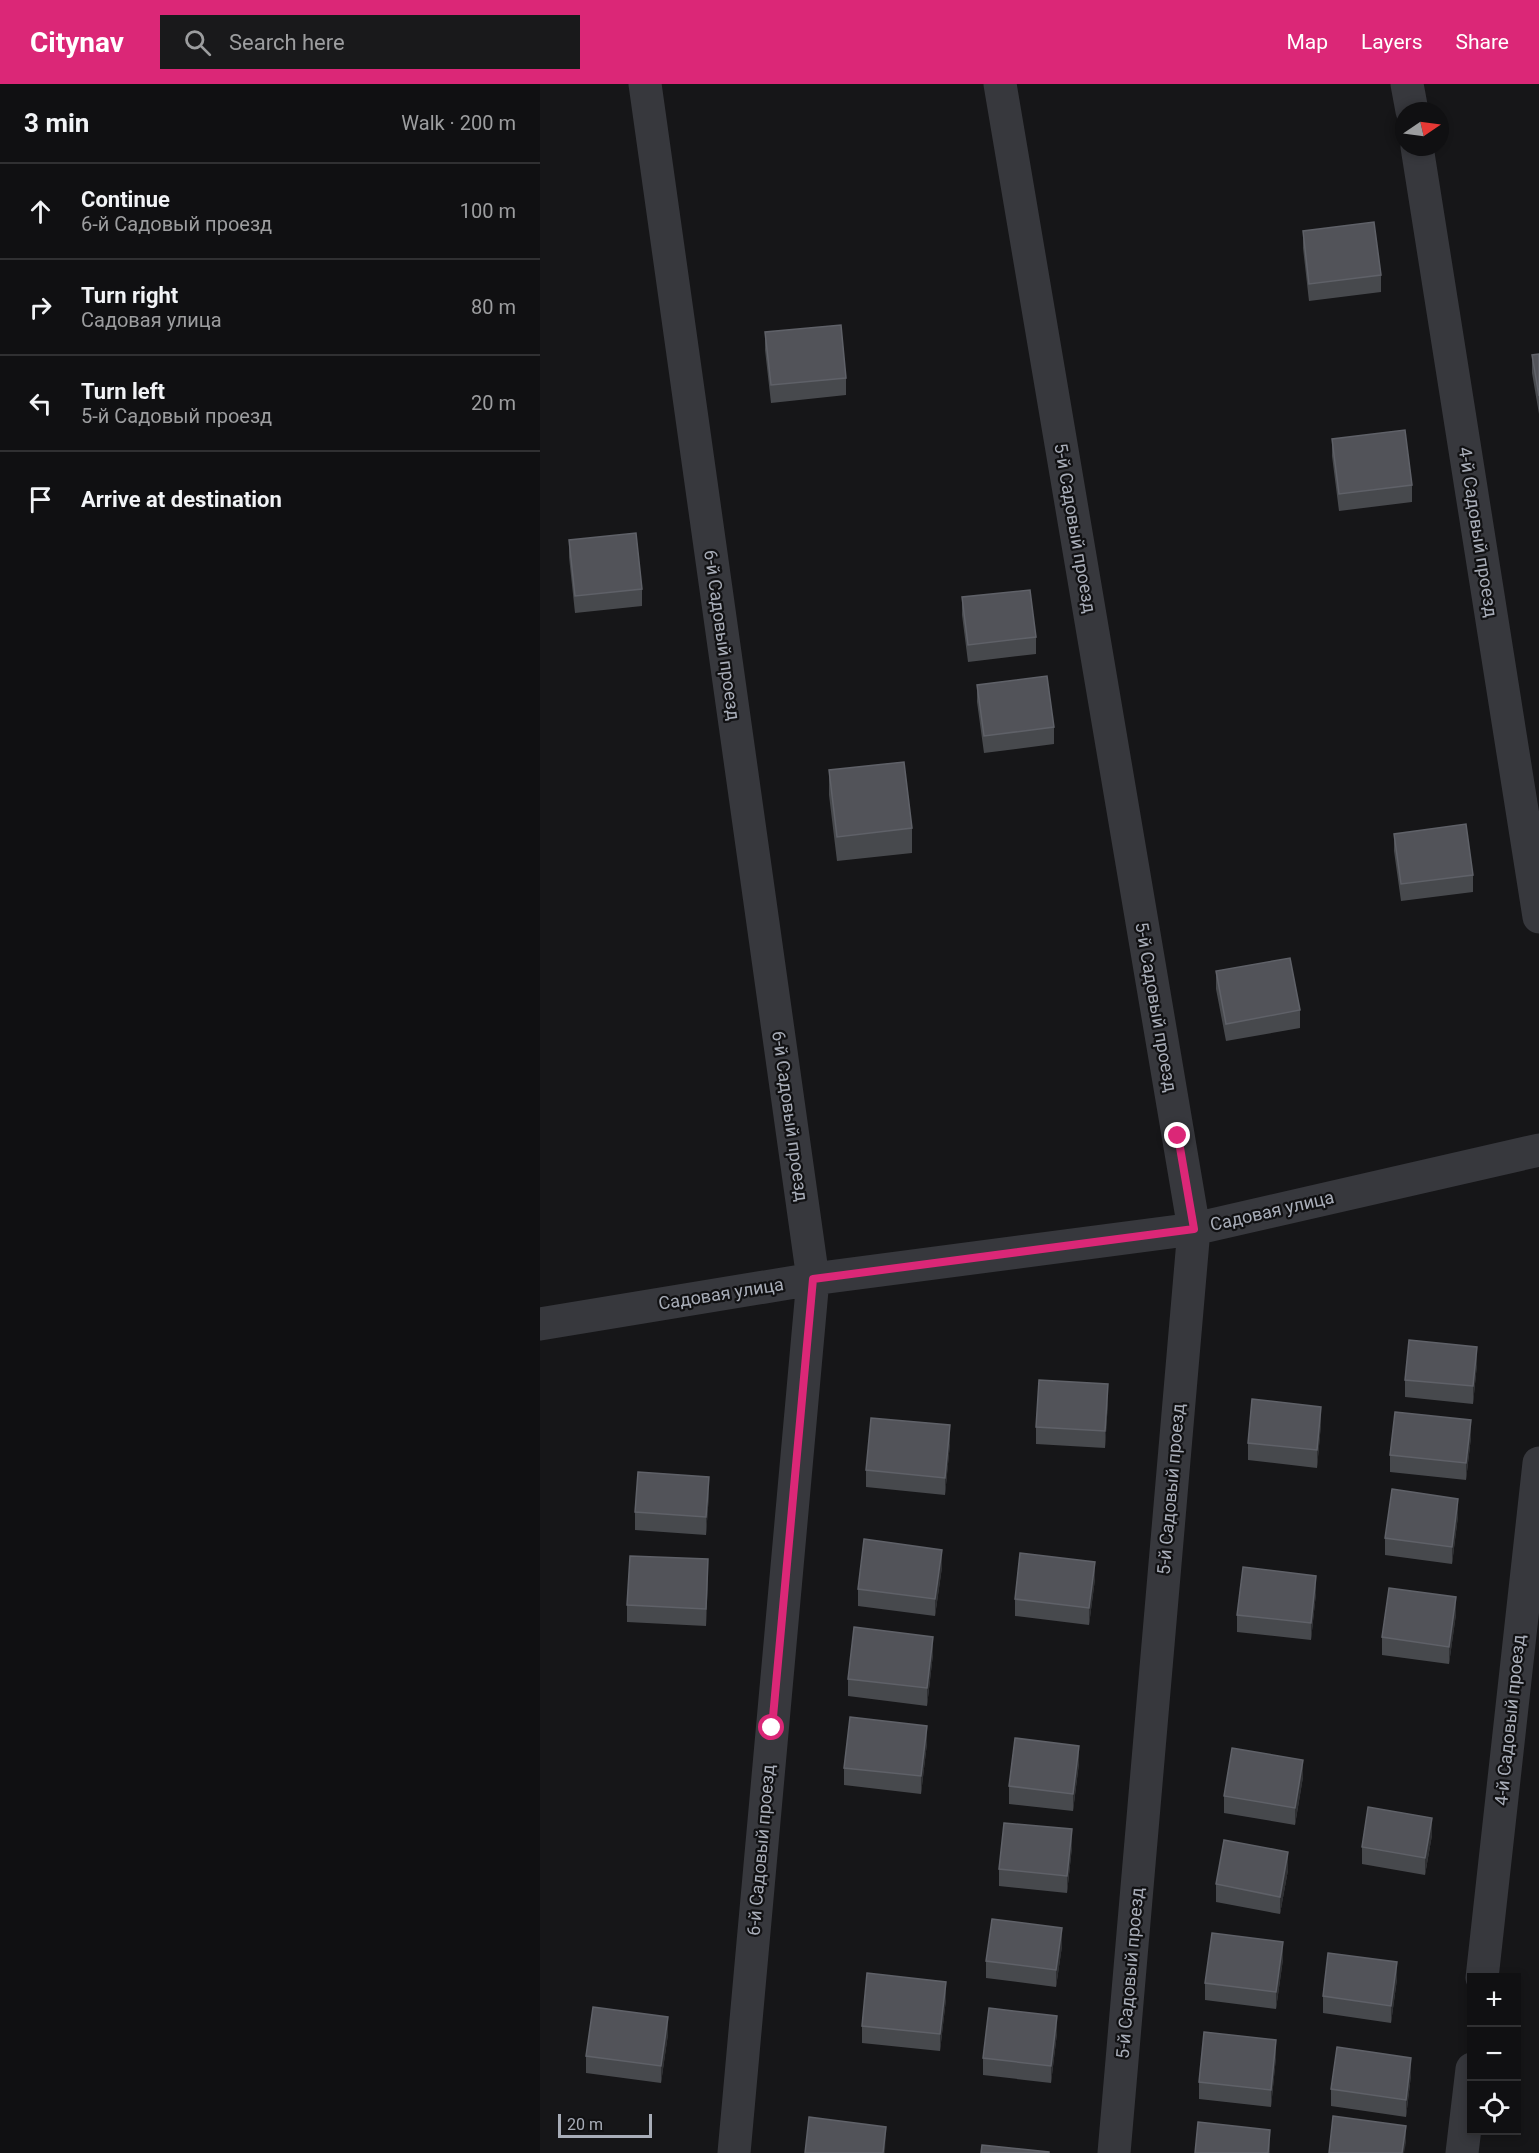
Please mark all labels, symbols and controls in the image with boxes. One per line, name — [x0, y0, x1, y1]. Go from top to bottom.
search box — [160, 15, 580, 69]
text: Citynav — [30, 26, 124, 59]
icon: search — [181, 26, 214, 59]
text: Search here — [229, 30, 345, 55]
text: Map — [1286, 30, 1328, 54]
text: Layers — [1361, 30, 1422, 54]
text: Share — [1455, 30, 1509, 54]
north arrow — [1395, 102, 1449, 156]
text: 3 min — [24, 108, 89, 138]
text: Walk · 200 m — [401, 111, 516, 135]
text: Continue — [81, 187, 170, 212]
icon: ahead — [24, 195, 57, 228]
text: 100 m — [460, 199, 516, 223]
text: 6-й Садовый проезд — [81, 212, 272, 236]
text: Turn right — [81, 283, 178, 308]
icon: right — [24, 291, 57, 324]
text: 80 m — [471, 295, 516, 319]
text: Садовая улица — [81, 308, 222, 332]
text: Turn left — [81, 379, 165, 404]
icon: left — [24, 387, 57, 420]
text: 20 m — [471, 391, 516, 415]
text: 5-й Садовый проезд — [81, 404, 272, 428]
street label: 5-й Садовый проезд — [1050, 441, 1101, 615]
street label: 4-й Садовый проезд — [1455, 445, 1502, 619]
icon: arrive — [24, 483, 57, 516]
text: Arrive at destination — [81, 487, 282, 512]
street label: 6-й Садовый проезд — [700, 548, 745, 722]
street label: 5-й Садовый проезд — [1131, 920, 1182, 1094]
street label: 6-й Садовый проезд — [768, 1029, 813, 1203]
route end — [1164, 1122, 1190, 1148]
street label: Садовая улица — [1208, 1186, 1336, 1235]
street label: Садовая улица — [657, 1273, 785, 1314]
street label: 5-й Садовый проезд — [1153, 1402, 1188, 1576]
street label: 4-й Садовый проезд — [1490, 1633, 1529, 1807]
route start — [758, 1714, 784, 1740]
street label: 6-й Садовый проезд — [743, 1763, 778, 1937]
street label: 5-й Садовый проезд — [1112, 1886, 1147, 2060]
map controls — [1467, 1973, 1521, 2135]
button: + — [1467, 1973, 1521, 2027]
button: − — [1467, 2027, 1521, 2081]
button: locate — [1467, 2081, 1521, 2135]
scale bar — [558, 2111, 652, 2138]
text: 20 m — [567, 2115, 603, 2134]

